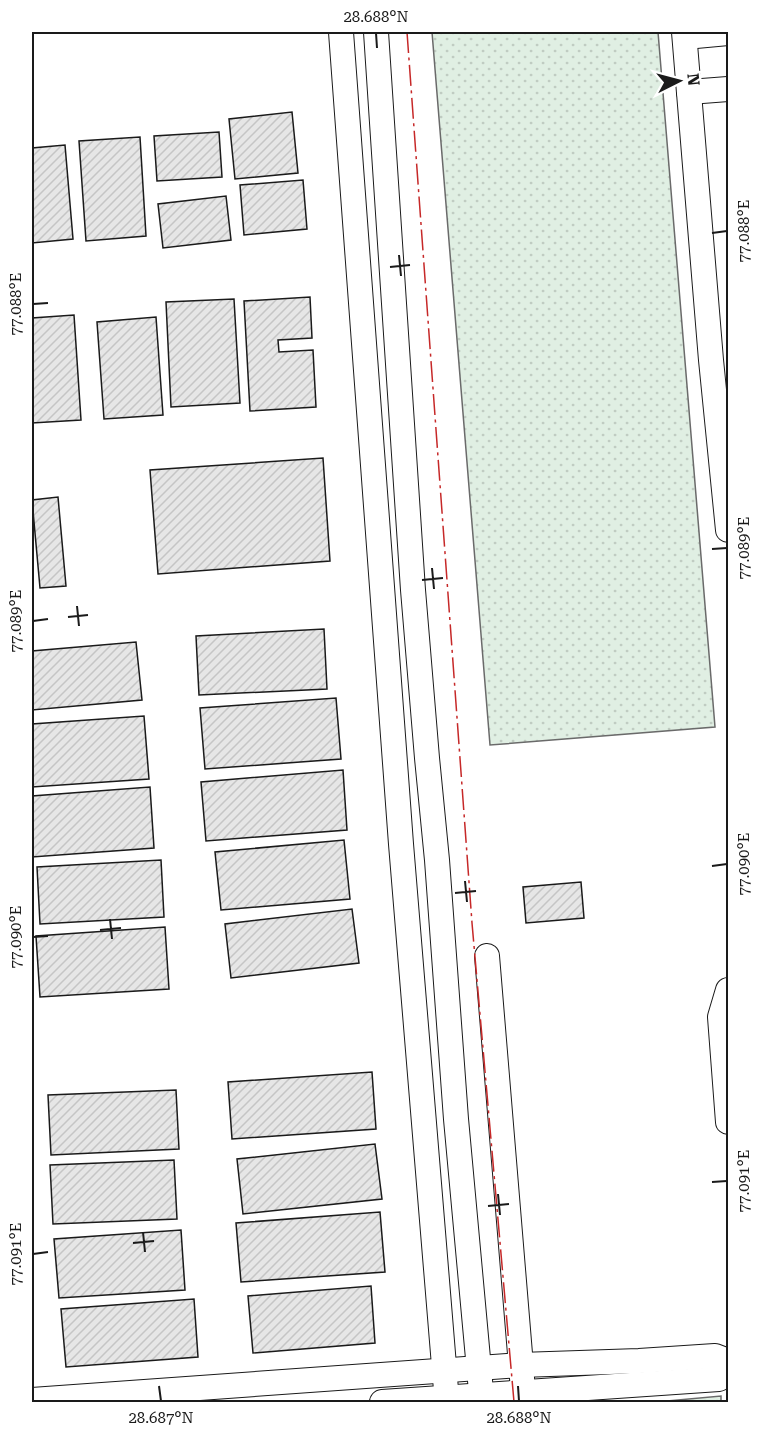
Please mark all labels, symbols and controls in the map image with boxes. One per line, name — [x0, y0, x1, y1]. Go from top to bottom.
text: 28.688°N — [343, 8, 409, 26]
north arrow — [649, 51, 709, 111]
text: N — [683, 72, 704, 87]
text: 77.088°E — [735, 200, 753, 262]
text: 77.088°E — [7, 273, 25, 335]
text: 77.089°E — [735, 517, 753, 579]
text: 77.089°E — [7, 590, 25, 652]
text: 77.090°E — [735, 833, 753, 895]
text: 77.090°E — [7, 906, 25, 968]
text: 77.091°E — [735, 1150, 753, 1212]
text: 77.091°E — [7, 1223, 25, 1285]
text: 28.687°N — [128, 1409, 194, 1427]
text: 28.688°N — [486, 1409, 552, 1427]

